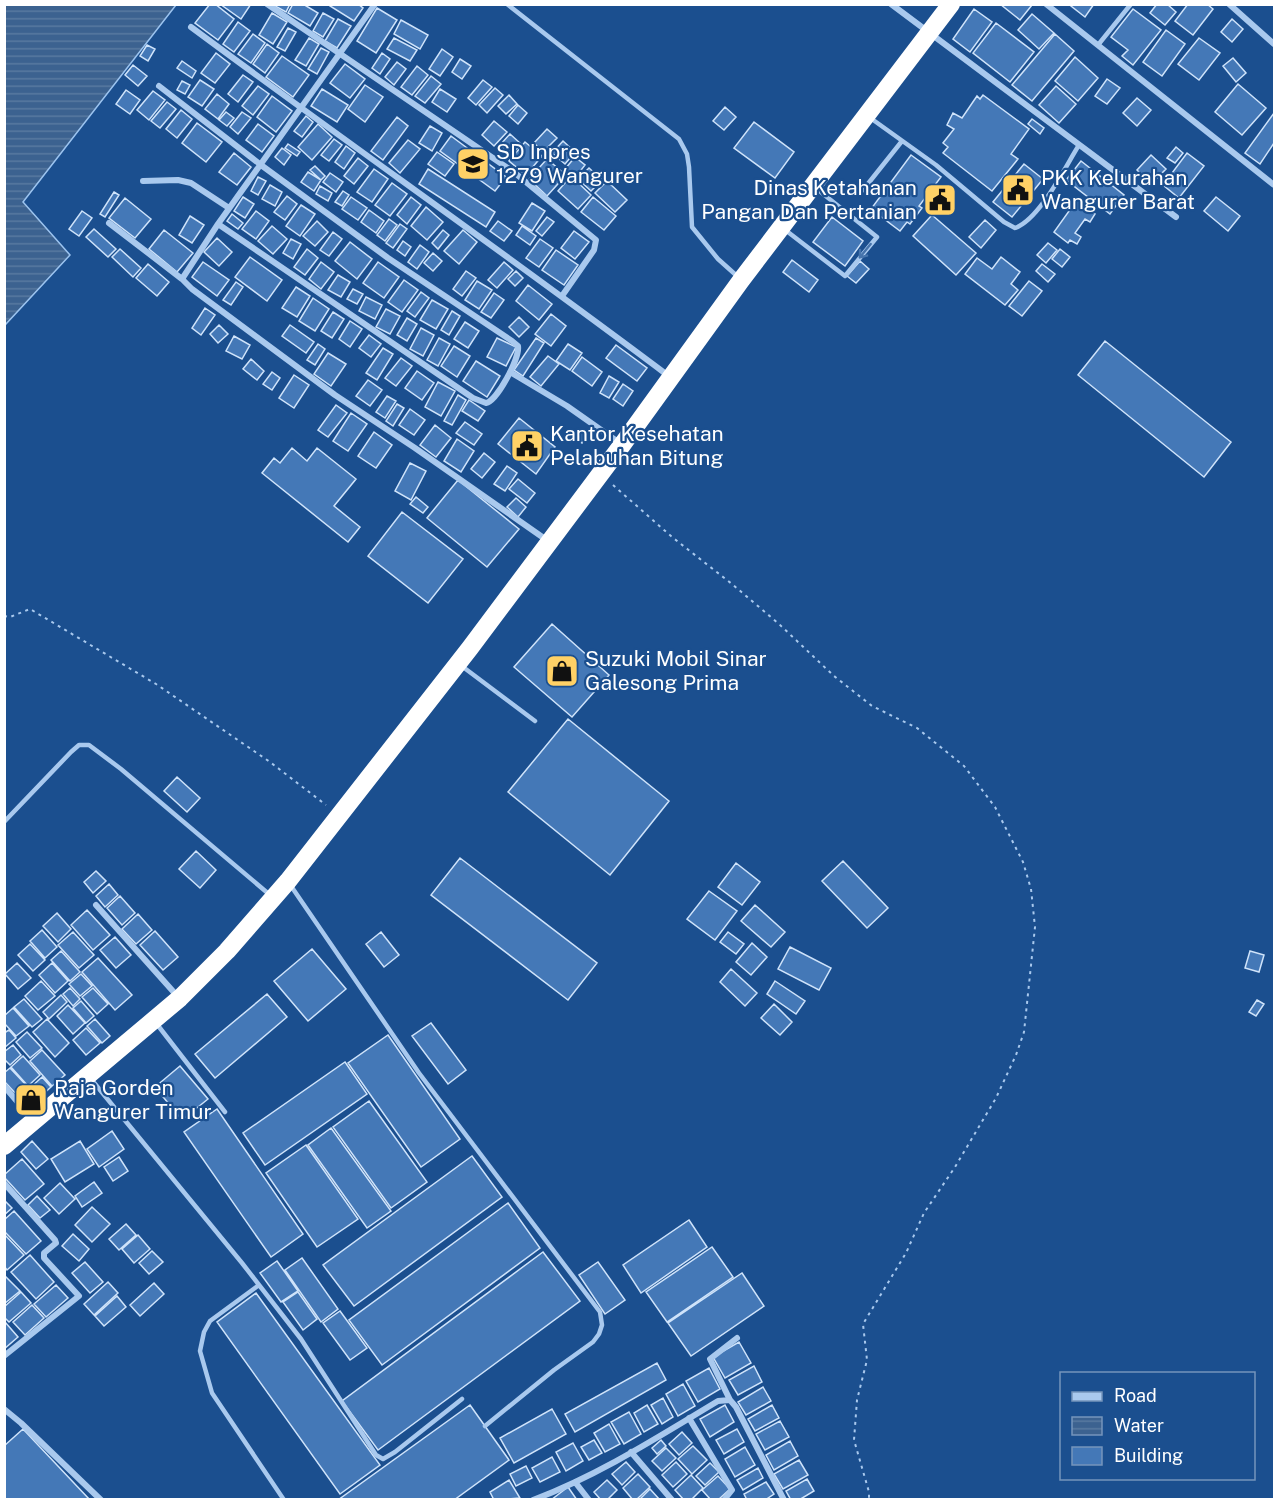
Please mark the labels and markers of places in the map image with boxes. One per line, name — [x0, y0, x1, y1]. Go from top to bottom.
place label: SD Inpres 1279 Wangurer — [496, 139, 643, 188]
school or university icon: SD Inpres 1279 Wangurer — [455, 146, 491, 182]
place label: PKK Kelurahan Wangurer Barat — [1041, 165, 1195, 214]
public building icon: PKK Kelurahan Wangurer Barat — [1000, 172, 1036, 208]
place label: Dinas Ketahanan Pangan Dan Pertanian — [701, 175, 917, 224]
public building icon: Dinas Ketahanan Pangan Dan Pertanian — [922, 182, 958, 218]
place label: Kantor Kesehatan Pelabuhan Bitung — [550, 421, 724, 470]
public building icon: Kantor Kesehatan Pelabuhan Bitung — [509, 428, 545, 464]
place label: Suzuki Mobil Sinar Galesong Prima — [585, 646, 767, 695]
shop icon: Suzuki Mobil Sinar Galesong Prima — [544, 653, 580, 689]
place label: Raja Gorden Wangurer Timur — [54, 1075, 212, 1124]
shop icon: Raja Gorden Wangurer Timur — [13, 1082, 49, 1118]

